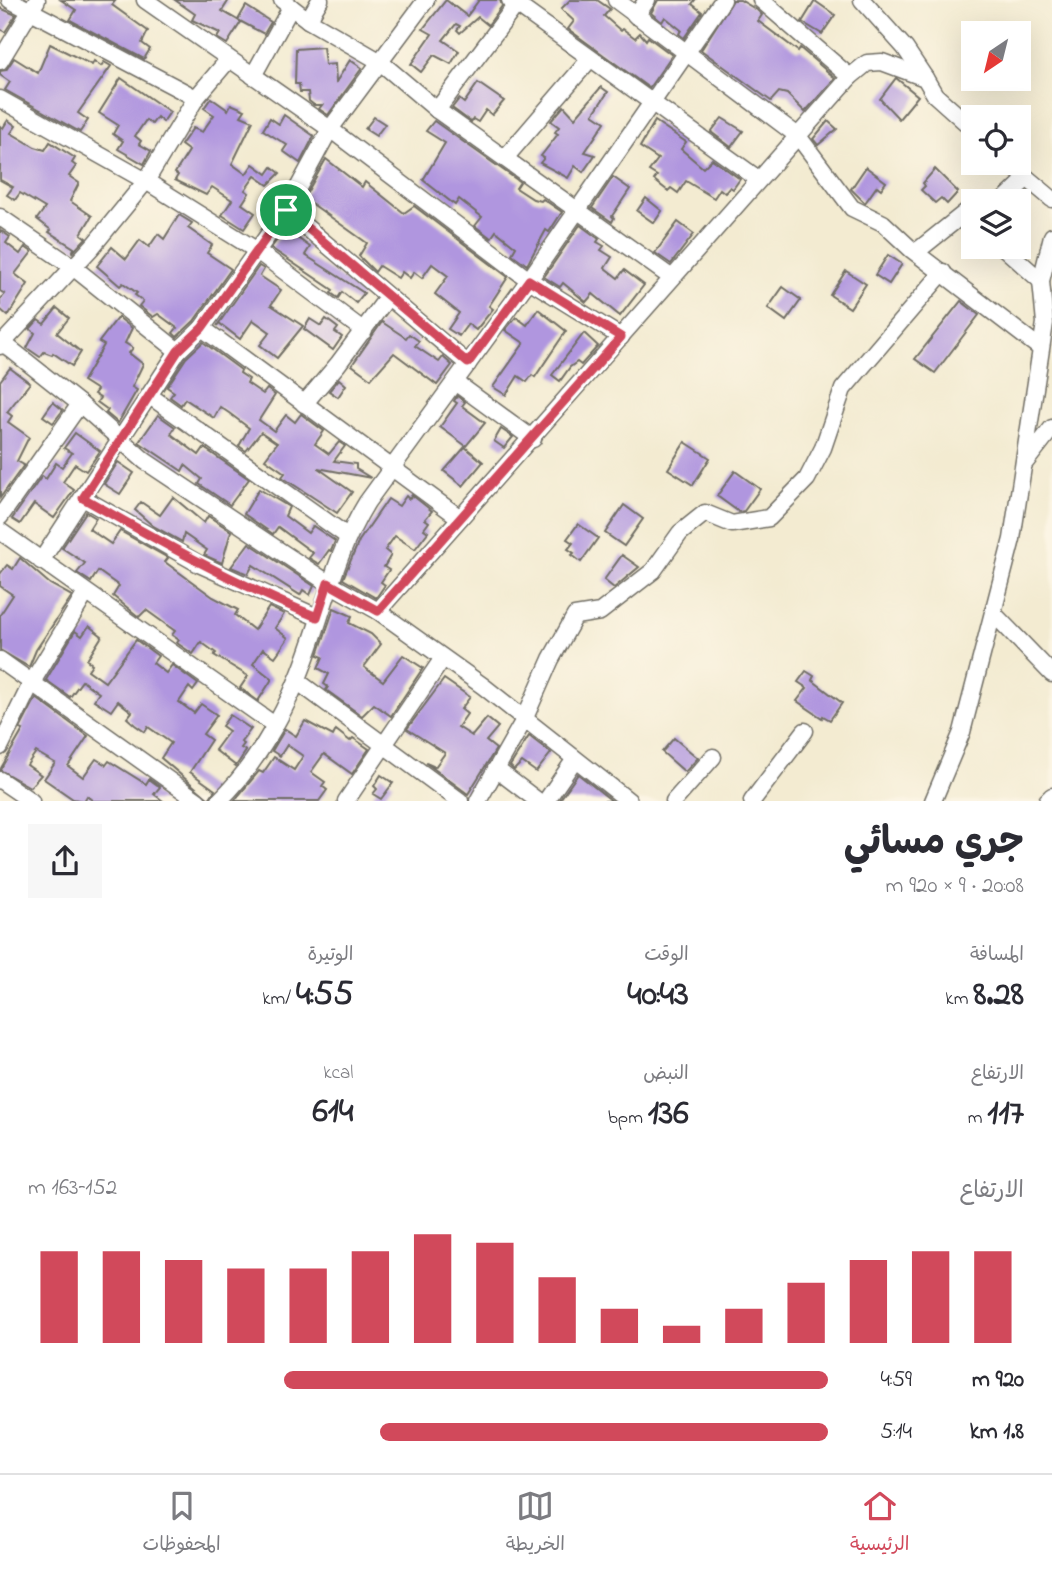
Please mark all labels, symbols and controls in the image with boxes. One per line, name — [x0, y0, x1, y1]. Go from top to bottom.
north arrow — [961, 21, 1031, 91]
map controls — [961, 21, 1031, 259]
button: locate — [961, 105, 1031, 175]
pin — [256, 180, 316, 240]
button: layers — [961, 189, 1031, 259]
icon: arrive — [267, 191, 305, 229]
text: جري مسائي — [844, 816, 1024, 872]
button: share — [28, 824, 102, 898]
text: 20:08 · 9 × 920 m — [886, 870, 1024, 903]
text: الوتيرة — [307, 942, 353, 969]
text: الوقت — [644, 942, 689, 969]
text: المسافة — [970, 942, 1024, 969]
text: 4:55 — [296, 970, 353, 1021]
text: 40:43 — [627, 970, 689, 1021]
text: 8.28 — [973, 970, 1024, 1021]
text: /km — [262, 986, 296, 1013]
text: km — [945, 986, 973, 1013]
text: kcal — [323, 1060, 353, 1087]
text: النبض — [643, 1061, 689, 1088]
text: الارتفاع — [971, 1061, 1024, 1088]
text: 614 — [312, 1087, 353, 1138]
text: 136 — [648, 1089, 689, 1140]
text: 117 — [987, 1089, 1024, 1140]
text: bpm — [608, 1105, 648, 1132]
text: m — [968, 1105, 987, 1132]
text: 152–163 m — [28, 1172, 117, 1205]
text: الارتفاع — [960, 1175, 1024, 1208]
text: 4:59 — [880, 1364, 912, 1397]
text: 920 m — [972, 1364, 1024, 1397]
text: 5:14 — [880, 1416, 912, 1449]
text: 1.8 km — [970, 1416, 1024, 1449]
tab: المحفوظات — [142, 1487, 221, 1560]
tab: الخريطة — [506, 1487, 565, 1560]
tab: الرئيسية — [850, 1487, 910, 1560]

